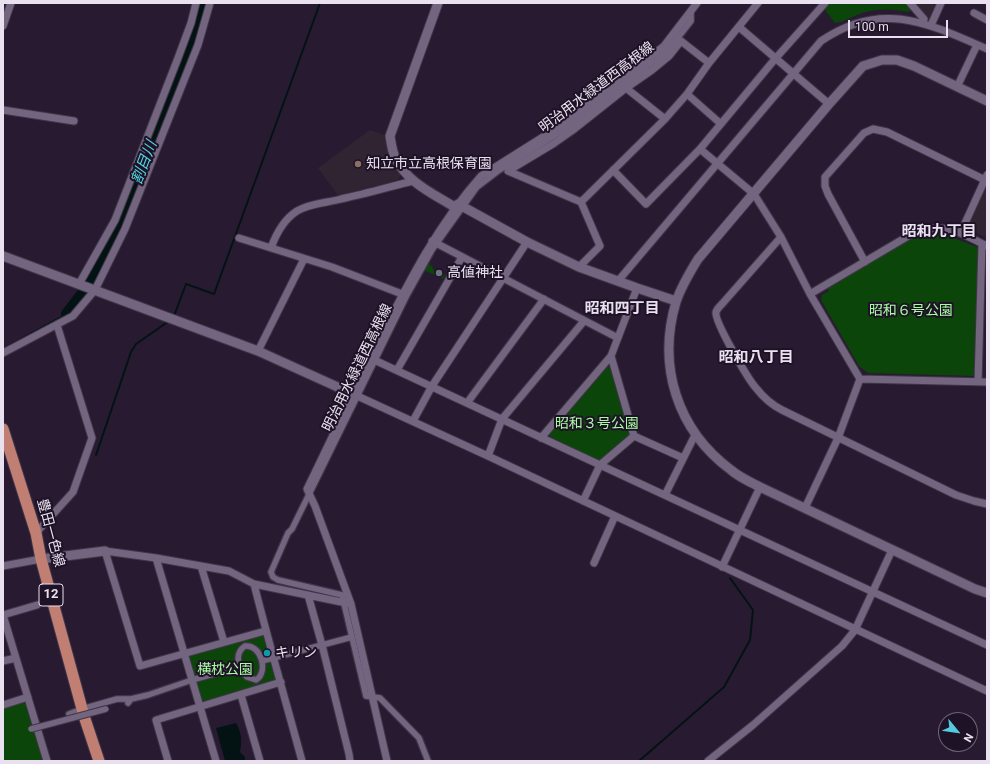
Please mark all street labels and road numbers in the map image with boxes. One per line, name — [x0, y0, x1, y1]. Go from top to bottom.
street label: 明治用水緑道西高根線 — [536, 39, 658, 137]
street label: 明治用水緑道西高根線 — [320, 301, 396, 435]
street label: 豊田一色線 — [33, 497, 67, 569]
road number: 12 — [39, 584, 63, 606]

